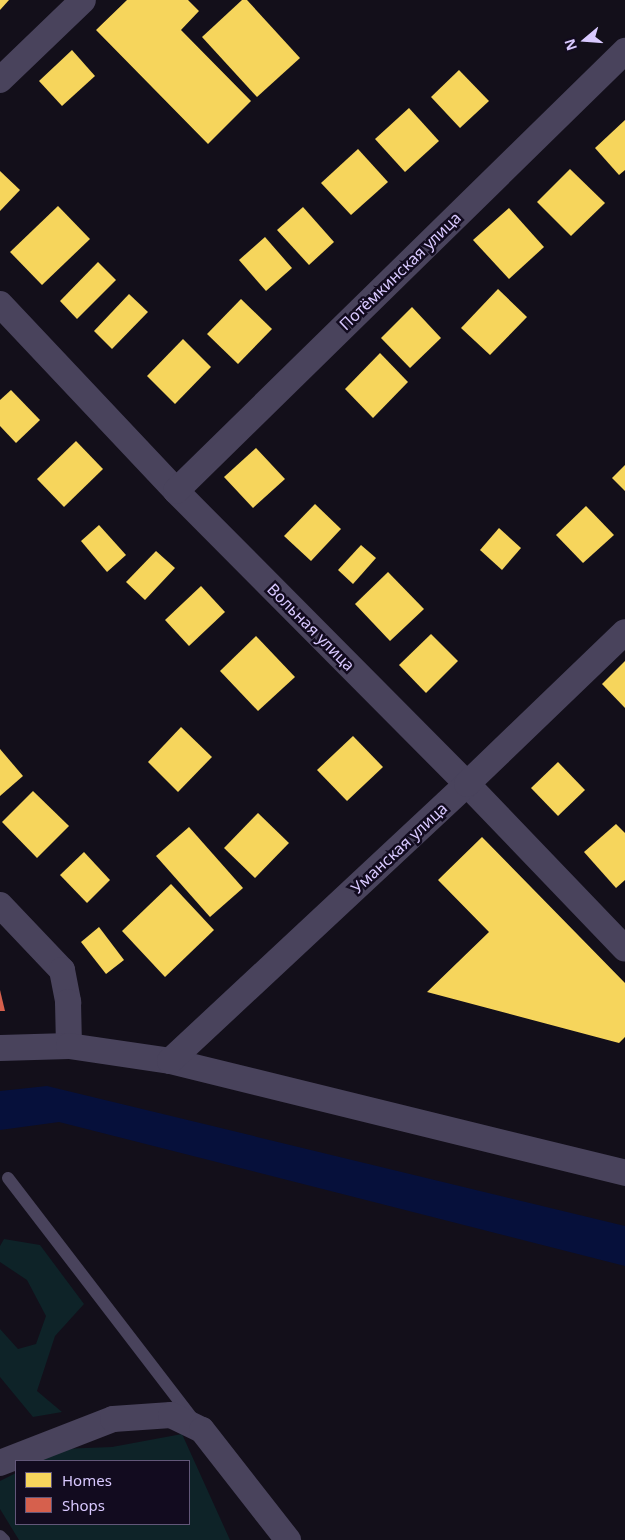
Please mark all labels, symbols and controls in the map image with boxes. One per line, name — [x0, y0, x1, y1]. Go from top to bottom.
north arrow — [560, 15, 610, 65]
text: N — [559, 36, 581, 53]
street label: Потёмкинская улица — [335, 208, 465, 334]
street label: Вольная улица — [263, 579, 359, 675]
street label: Уманская улица — [347, 799, 451, 897]
legend — [15, 1460, 190, 1525]
text: Homes — [62, 1470, 112, 1490]
text: Shops — [62, 1495, 105, 1515]

